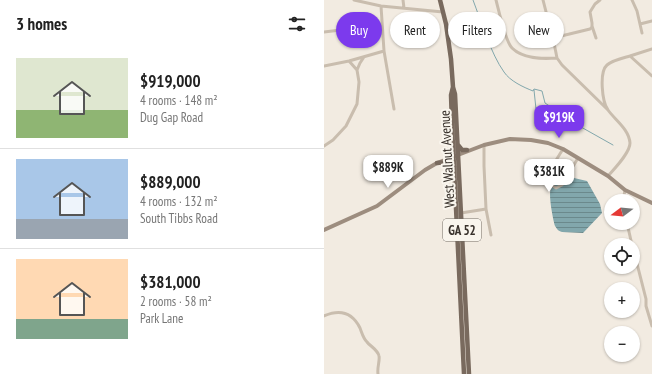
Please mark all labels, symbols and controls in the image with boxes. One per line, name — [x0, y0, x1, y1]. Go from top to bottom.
chip: Buy — [336, 12, 382, 48]
chip: Rent — [390, 12, 440, 48]
chip: Filters — [448, 12, 506, 48]
chip: New — [514, 12, 564, 48]
text: 3 homes — [16, 13, 67, 35]
icon: filters — [286, 13, 308, 35]
text: $919,000 — [140, 70, 201, 92]
icon: home — [48, 74, 96, 122]
text: 4 rooms · 148 m² — [140, 92, 218, 109]
pin: $919K — [531, 105, 587, 139]
text: Dug Gap Road — [140, 109, 203, 126]
street label: West Walnut Avenue — [435, 109, 459, 208]
text: $919K — [543, 109, 575, 126]
pin: $889K — [360, 155, 416, 189]
text: $889K — [372, 159, 404, 176]
pin: $381K — [521, 159, 577, 193]
text: $381K — [533, 163, 565, 180]
text: $889,000 — [140, 171, 201, 193]
icon: home — [48, 175, 96, 223]
text: 4 rooms · 132 m² — [140, 193, 218, 210]
north arrow — [604, 194, 640, 230]
map controls — [604, 194, 640, 362]
text: South Tibbs Road — [140, 210, 218, 227]
road number: GA 52 — [443, 219, 481, 241]
button: locate — [604, 238, 640, 274]
text: $381,000 — [140, 271, 201, 293]
icon: home — [48, 275, 96, 323]
button: + — [604, 282, 640, 318]
text: 2 rooms · 58 m² — [140, 293, 212, 310]
text: Park Lane — [140, 310, 183, 327]
button: − — [604, 326, 640, 362]

